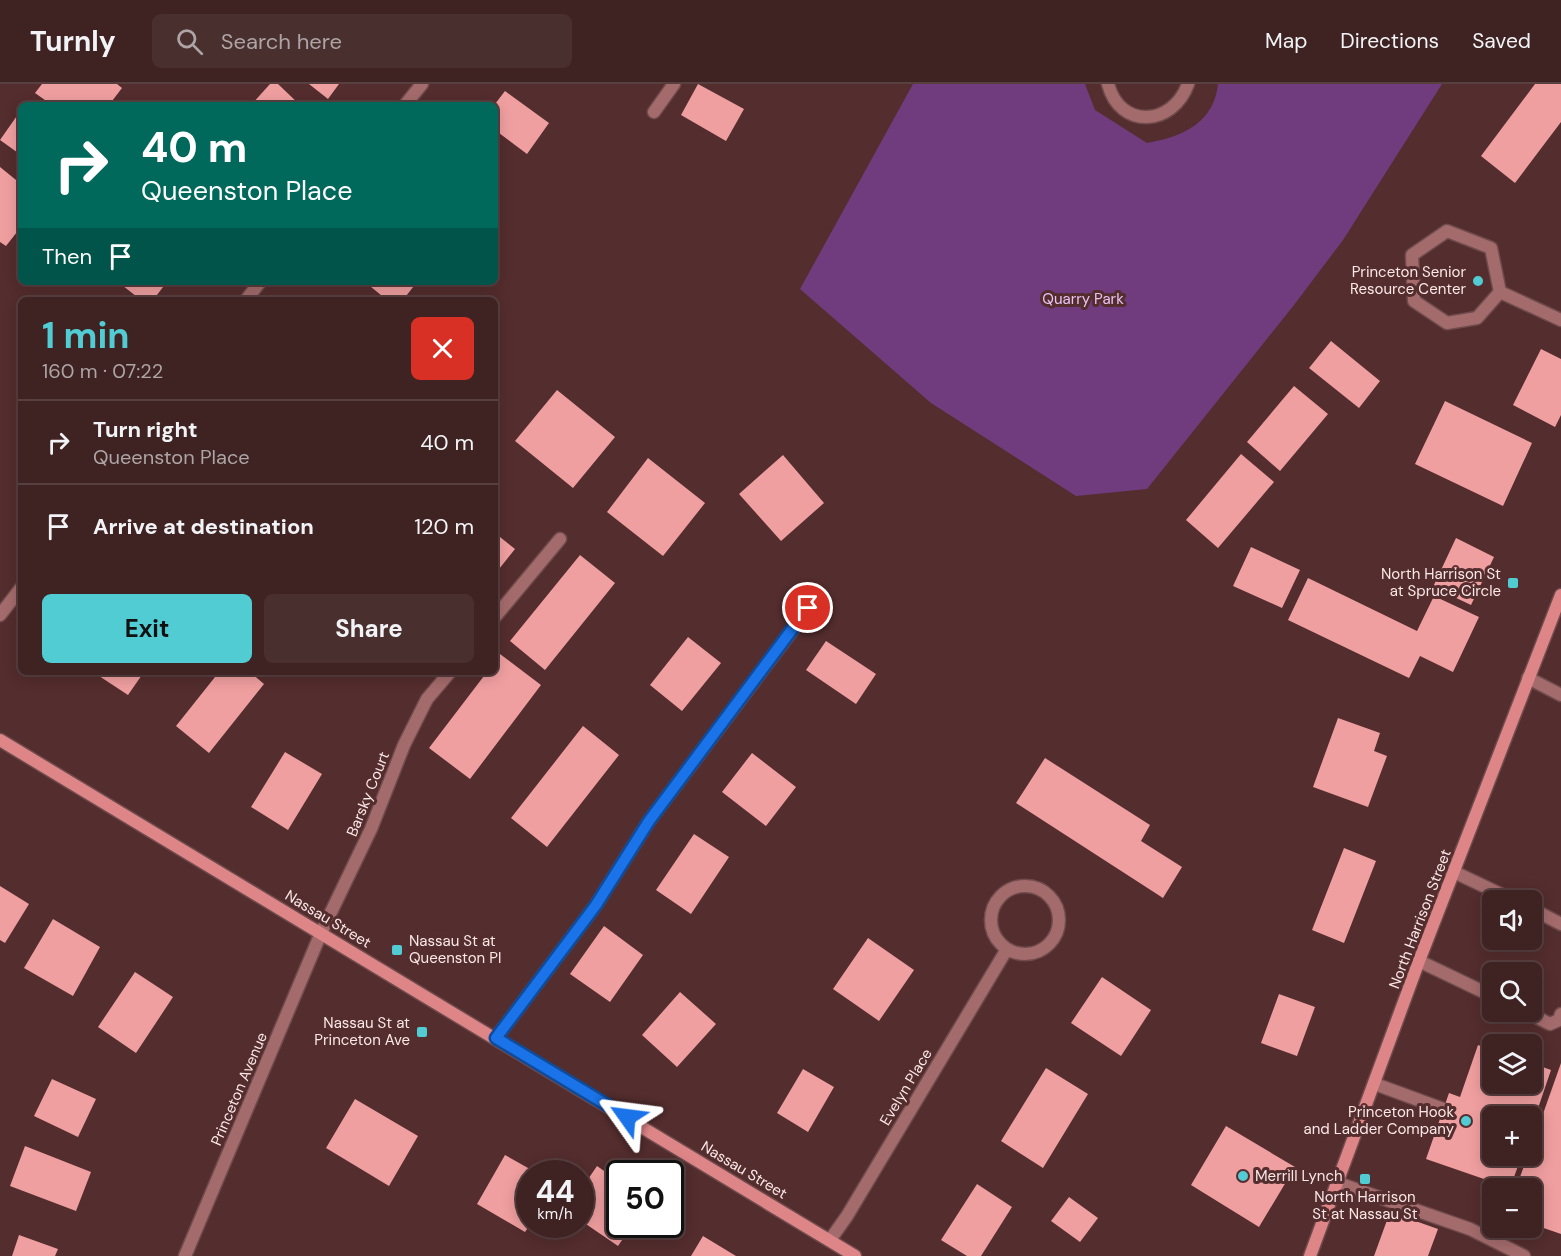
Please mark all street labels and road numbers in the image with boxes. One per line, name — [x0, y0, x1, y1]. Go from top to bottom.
street label: Barsky Court — [342, 748, 394, 839]
street label: North Harrison Street — [1384, 846, 1456, 992]
street label: Nassau Street — [281, 885, 375, 953]
street label: Princeton Avenue — [206, 1029, 272, 1149]
street label: Evelyn Place — [875, 1045, 937, 1129]
street label: Nassau Street — [697, 1136, 791, 1204]

